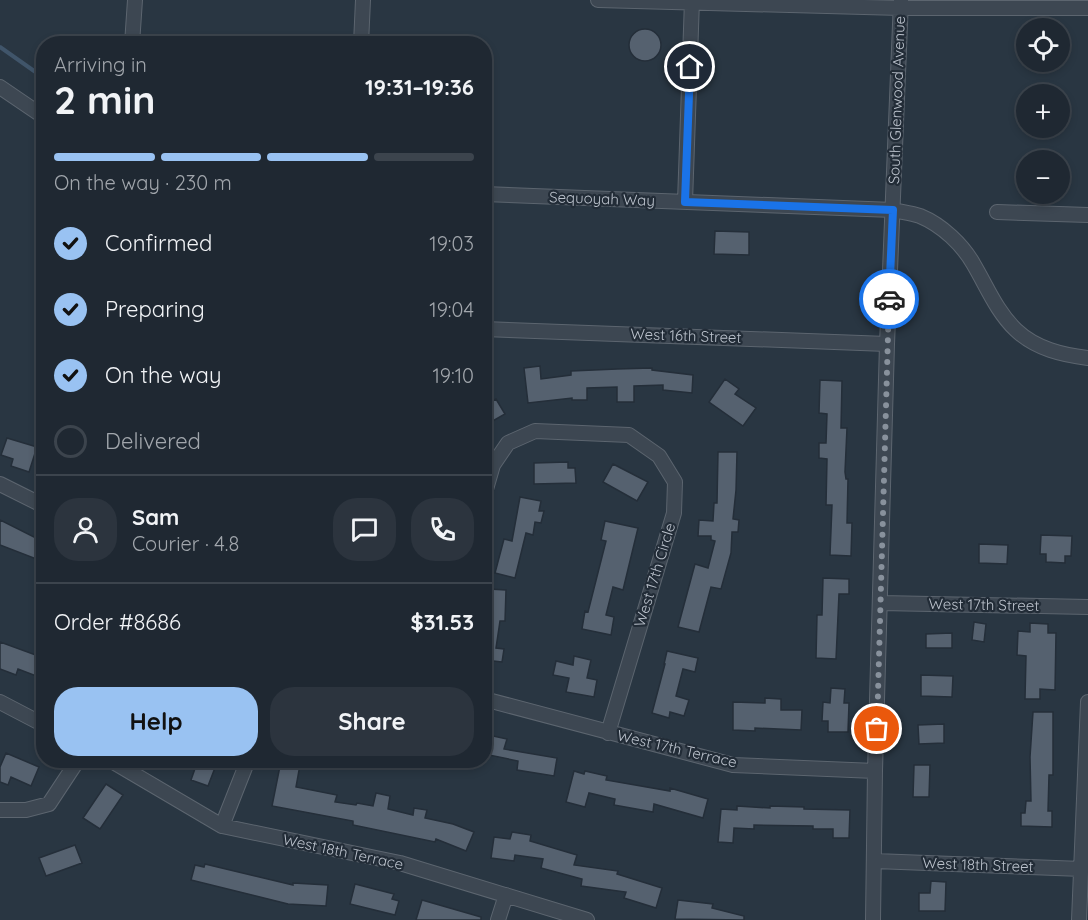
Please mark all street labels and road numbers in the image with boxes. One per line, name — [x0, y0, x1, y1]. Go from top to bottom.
street label: South Glenwood Avenue — [884, 15, 909, 185]
street label: Sequoyah Way — [549, 187, 655, 210]
street label: West 16th Street — [630, 324, 742, 347]
street label: West 17th Circle — [630, 520, 679, 629]
street label: West 17th Street — [928, 594, 1040, 615]
street label: West 17th Terrace — [615, 725, 739, 772]
street label: West 18th Terrace — [281, 829, 405, 874]
street label: West 18th Street — [922, 853, 1034, 876]

